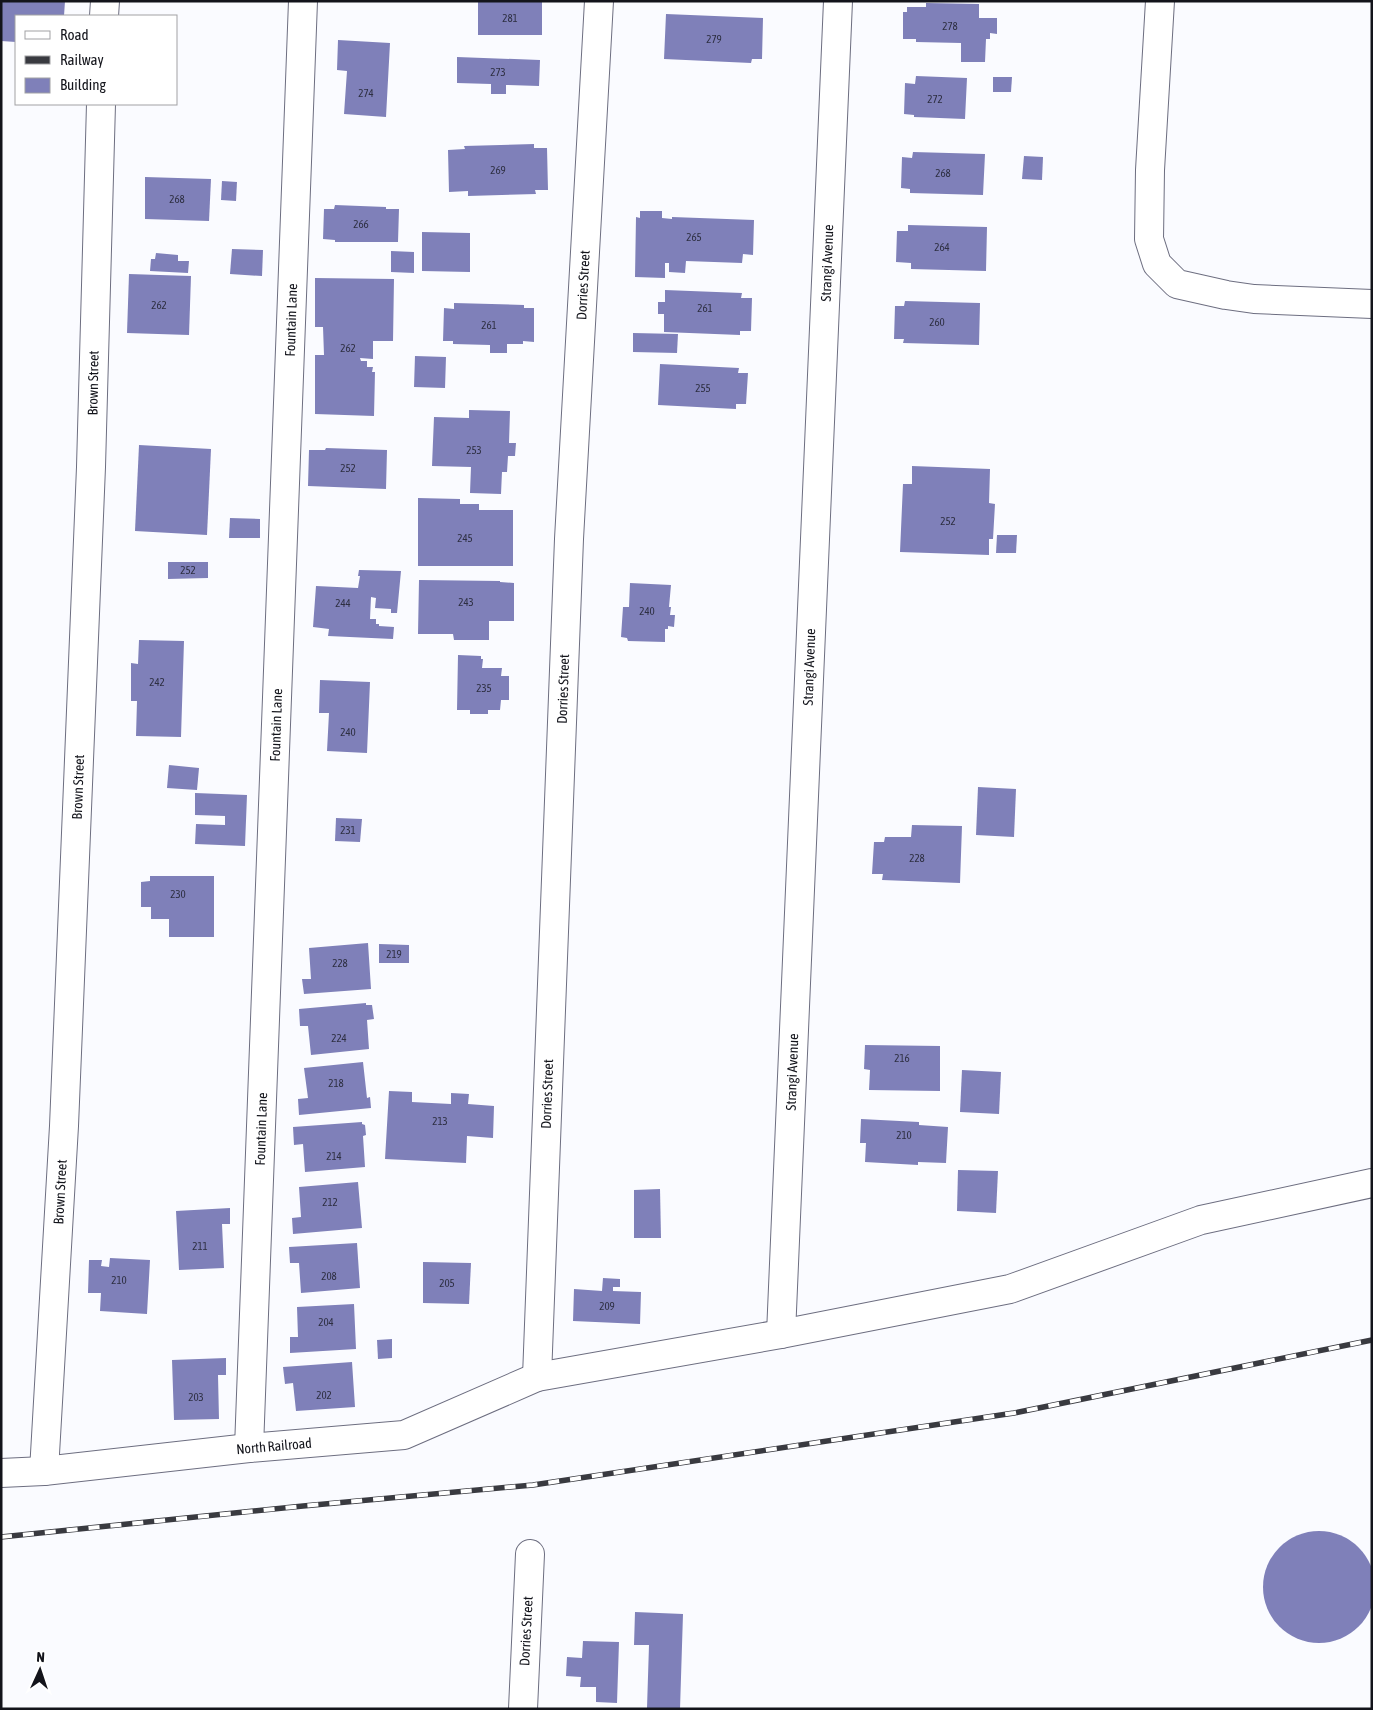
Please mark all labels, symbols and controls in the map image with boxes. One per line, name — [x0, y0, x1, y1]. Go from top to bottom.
house number: 281 — [502, 12, 518, 24]
legend — [15, 15, 178, 105]
house number: 278 — [942, 20, 958, 32]
text: Road — [60, 26, 89, 43]
house number: 279 — [706, 33, 722, 45]
text: Railway — [60, 51, 104, 68]
house number: 273 — [490, 66, 506, 78]
text: Building — [60, 76, 106, 93]
house number: 274 — [358, 87, 374, 99]
house number: 272 — [927, 93, 943, 105]
house number: 269 — [490, 164, 506, 176]
house number: 268 — [935, 167, 951, 179]
house number: 268 — [169, 193, 185, 205]
house number: 266 — [353, 218, 369, 230]
street label: Strangi Avenue — [818, 224, 836, 302]
house number: 265 — [686, 231, 702, 243]
house number: 264 — [934, 241, 950, 253]
street label: Dorries Street — [573, 250, 593, 320]
street label: Fountain Lane — [282, 283, 300, 357]
house number: 262 — [151, 299, 167, 311]
house number: 261 — [697, 302, 713, 314]
house number: 260 — [929, 316, 945, 328]
house number: 261 — [481, 319, 497, 331]
house number: 262 — [340, 342, 356, 354]
street label: Brown Street — [84, 350, 102, 416]
house number: 255 — [695, 382, 711, 394]
house number: 253 — [466, 444, 482, 456]
house number: 252 — [340, 462, 356, 474]
house number: 252 — [940, 515, 956, 527]
house number: 245 — [457, 532, 473, 544]
house number: 252 — [180, 564, 196, 576]
house number: 243 — [458, 596, 474, 608]
house number: 244 — [335, 597, 351, 609]
house number: 240 — [639, 605, 655, 617]
street label: Strangi Avenue — [800, 628, 818, 706]
street label: Dorries Street — [554, 654, 572, 724]
house number: 242 — [149, 676, 165, 688]
house number: 235 — [476, 682, 492, 694]
street label: Fountain Lane — [267, 688, 285, 762]
house number: 240 — [340, 726, 356, 738]
street label: Brown Street — [69, 754, 87, 820]
house number: 231 — [340, 824, 356, 836]
house number: 228 — [909, 852, 925, 864]
house number: 230 — [170, 888, 186, 900]
house number: 219 — [386, 948, 402, 960]
house number: 228 — [332, 957, 348, 969]
house number: 224 — [331, 1032, 347, 1044]
street label: Strangi Avenue — [783, 1033, 801, 1111]
house number: 216 — [894, 1052, 910, 1064]
street label: Dorries Street — [538, 1059, 556, 1129]
house number: 218 — [328, 1077, 344, 1089]
street label: Fountain Lane — [252, 1092, 270, 1166]
house number: 213 — [432, 1115, 448, 1127]
house number: 210 — [896, 1129, 912, 1141]
house number: 214 — [326, 1150, 342, 1162]
street label: Brown Street — [50, 1159, 70, 1225]
house number: 212 — [322, 1196, 338, 1208]
house number: 211 — [192, 1240, 208, 1252]
house number: 208 — [321, 1270, 337, 1282]
house number: 210 — [111, 1274, 127, 1286]
house number: 205 — [439, 1277, 455, 1289]
house number: 209 — [599, 1300, 615, 1312]
house number: 204 — [318, 1316, 334, 1328]
house number: 202 — [316, 1389, 332, 1401]
house number: 203 — [188, 1391, 204, 1403]
street label: North Railroad — [236, 1435, 312, 1457]
street label: Dorries Street — [516, 1596, 536, 1666]
north arrow — [15, 1645, 65, 1695]
text: N — [36, 1649, 45, 1665]

